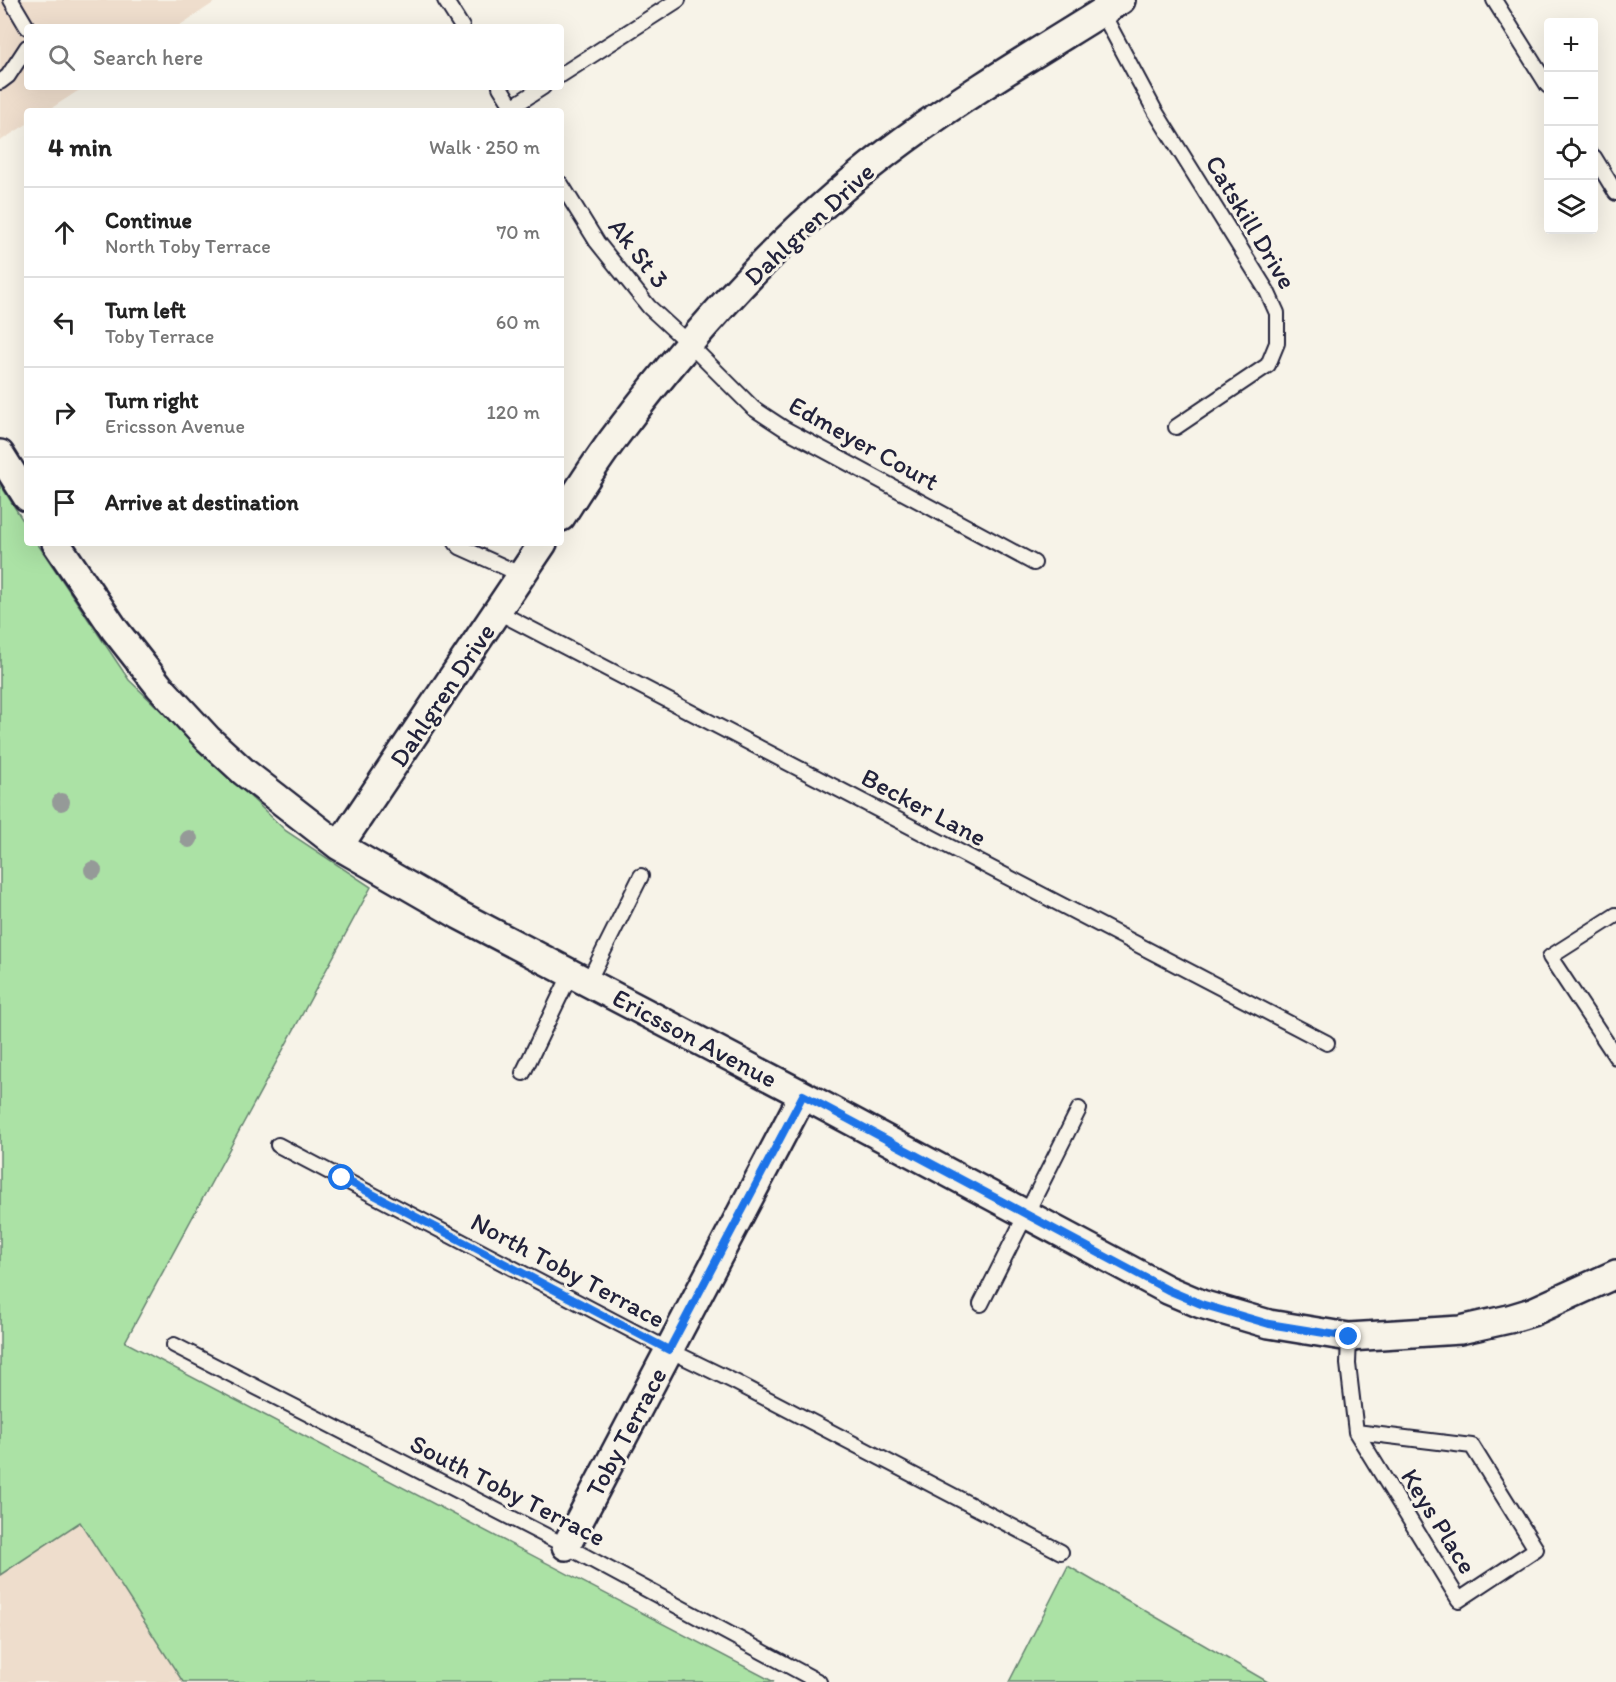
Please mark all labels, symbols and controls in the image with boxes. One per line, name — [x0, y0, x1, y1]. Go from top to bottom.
map controls — [1544, 18, 1598, 234]
button: + — [1544, 18, 1598, 72]
search box — [24, 24, 564, 90]
icon: search — [45, 41, 78, 74]
text: Search here — [93, 44, 203, 71]
button: − — [1544, 72, 1598, 126]
button: locate — [1544, 126, 1598, 180]
text: 4 min — [48, 131, 112, 163]
text: Walk · 250 m — [429, 135, 540, 159]
street label: Catskill Drive — [1198, 149, 1304, 295]
street label: Dahlgren Drive — [737, 156, 881, 292]
button: layers — [1544, 180, 1598, 234]
text: Continue — [105, 207, 192, 234]
street label: Ak St 3 — [602, 212, 676, 294]
icon: ahead — [48, 216, 81, 249]
text: 70 m — [496, 220, 540, 244]
text: North Toby Terrace — [105, 234, 271, 258]
text: Turn left — [105, 297, 186, 324]
icon: left — [48, 306, 81, 339]
text: 60 m — [496, 310, 540, 334]
text: Toby Terrace — [105, 324, 214, 348]
text: Turn right — [105, 387, 199, 414]
street label: Edmeyer Court — [783, 389, 945, 498]
icon: right — [48, 396, 81, 429]
text: 120 m — [487, 400, 540, 424]
text: Ericsson Avenue — [105, 414, 245, 438]
icon: arrive — [48, 486, 81, 519]
text: Arrive at destination — [105, 489, 299, 516]
street label: Dahlgren Drive — [382, 617, 502, 773]
street label: Becker Lane — [856, 761, 992, 853]
street label: Ericsson Avenue — [607, 981, 783, 1095]
route start — [328, 1164, 354, 1190]
street label: North Toby Terrace — [465, 1205, 671, 1335]
route end — [1335, 1323, 1361, 1349]
street label: Toby Terrace — [578, 1362, 674, 1502]
street label: South Toby Terrace — [405, 1427, 611, 1553]
street label: Keys Place — [1394, 1462, 1484, 1580]

